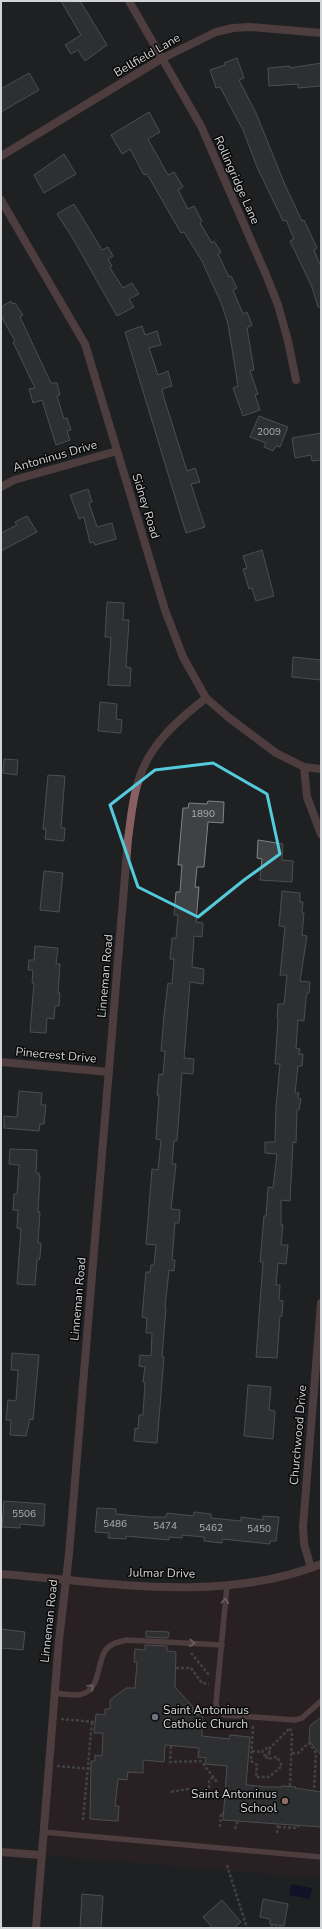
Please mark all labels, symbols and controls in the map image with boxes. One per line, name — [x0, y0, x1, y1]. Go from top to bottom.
street label: Bellfield Lane — [111, 30, 183, 80]
street label: Rollingridge Lane — [210, 133, 264, 227]
house number: 2009 — [257, 425, 281, 439]
street label: Antoninus Drive — [11, 436, 99, 476]
street label: Sidney Road — [128, 471, 164, 541]
house number: 1890 — [191, 807, 215, 821]
street label: Linneman Road — [93, 934, 117, 1018]
street label: Pinecrest Drive — [15, 1043, 97, 1067]
street label: Linneman Road — [66, 1257, 90, 1341]
street label: Churchwood Drive — [286, 1384, 310, 1486]
house number: 5506 — [12, 1507, 36, 1521]
house number: 5486 — [103, 1517, 127, 1531]
house number: 5474 — [153, 1519, 177, 1533]
house number: 5462 — [199, 1521, 223, 1535]
house number: 5450 — [247, 1522, 271, 1536]
street label: Julmar Drive — [128, 1564, 195, 1582]
street label: Linneman Road — [37, 1579, 61, 1663]
one-way arrow — [221, 1598, 230, 1604]
one-way arrow — [189, 1639, 195, 1648]
one-way arrow — [86, 1684, 94, 1692]
place label: Saint Antoninus Catholic Church — [163, 1702, 249, 1732]
marker: Saint Antoninus Catholic Church — [150, 1712, 160, 1722]
place label: Saint Antoninus School — [191, 1786, 277, 1816]
marker: Saint Antoninus School — [280, 1796, 290, 1806]

